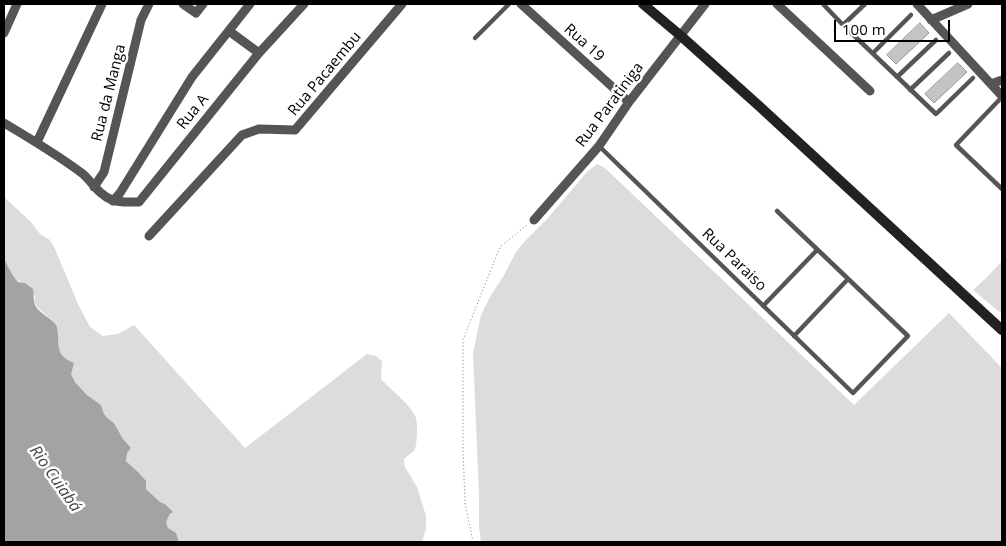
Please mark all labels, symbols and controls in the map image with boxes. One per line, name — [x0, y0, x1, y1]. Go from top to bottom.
scale bar — [836, 10, 952, 42]
text: 100 m — [842, 19, 886, 39]
street label: Rua 19 — [560, 20, 608, 66]
street label: Rua Pacaembu — [285, 28, 365, 120]
street label: Rua da Manga — [88, 43, 130, 143]
street label: Rua Paratiniga — [572, 59, 648, 151]
street label: Rua A — [173, 91, 213, 133]
street label: Rua Paraiso — [698, 225, 770, 295]
water label: Rio Cuiabá — [25, 442, 85, 516]

